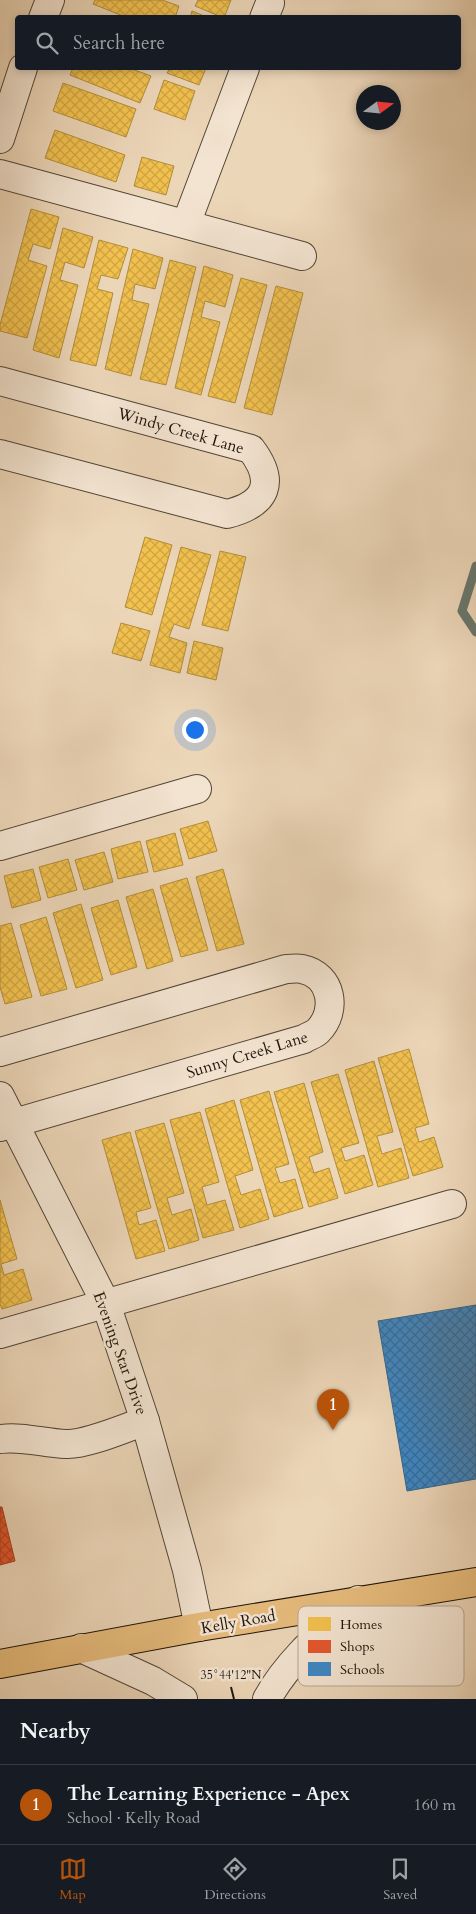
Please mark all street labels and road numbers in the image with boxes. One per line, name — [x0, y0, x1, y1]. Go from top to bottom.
street label: Windy Creek Lane — [114, 402, 247, 460]
street label: Sunny Creek Lane — [184, 1026, 311, 1084]
street label: Evening Star Drive — [87, 1288, 153, 1418]
street label: Kelly Road — [199, 1605, 278, 1639]

